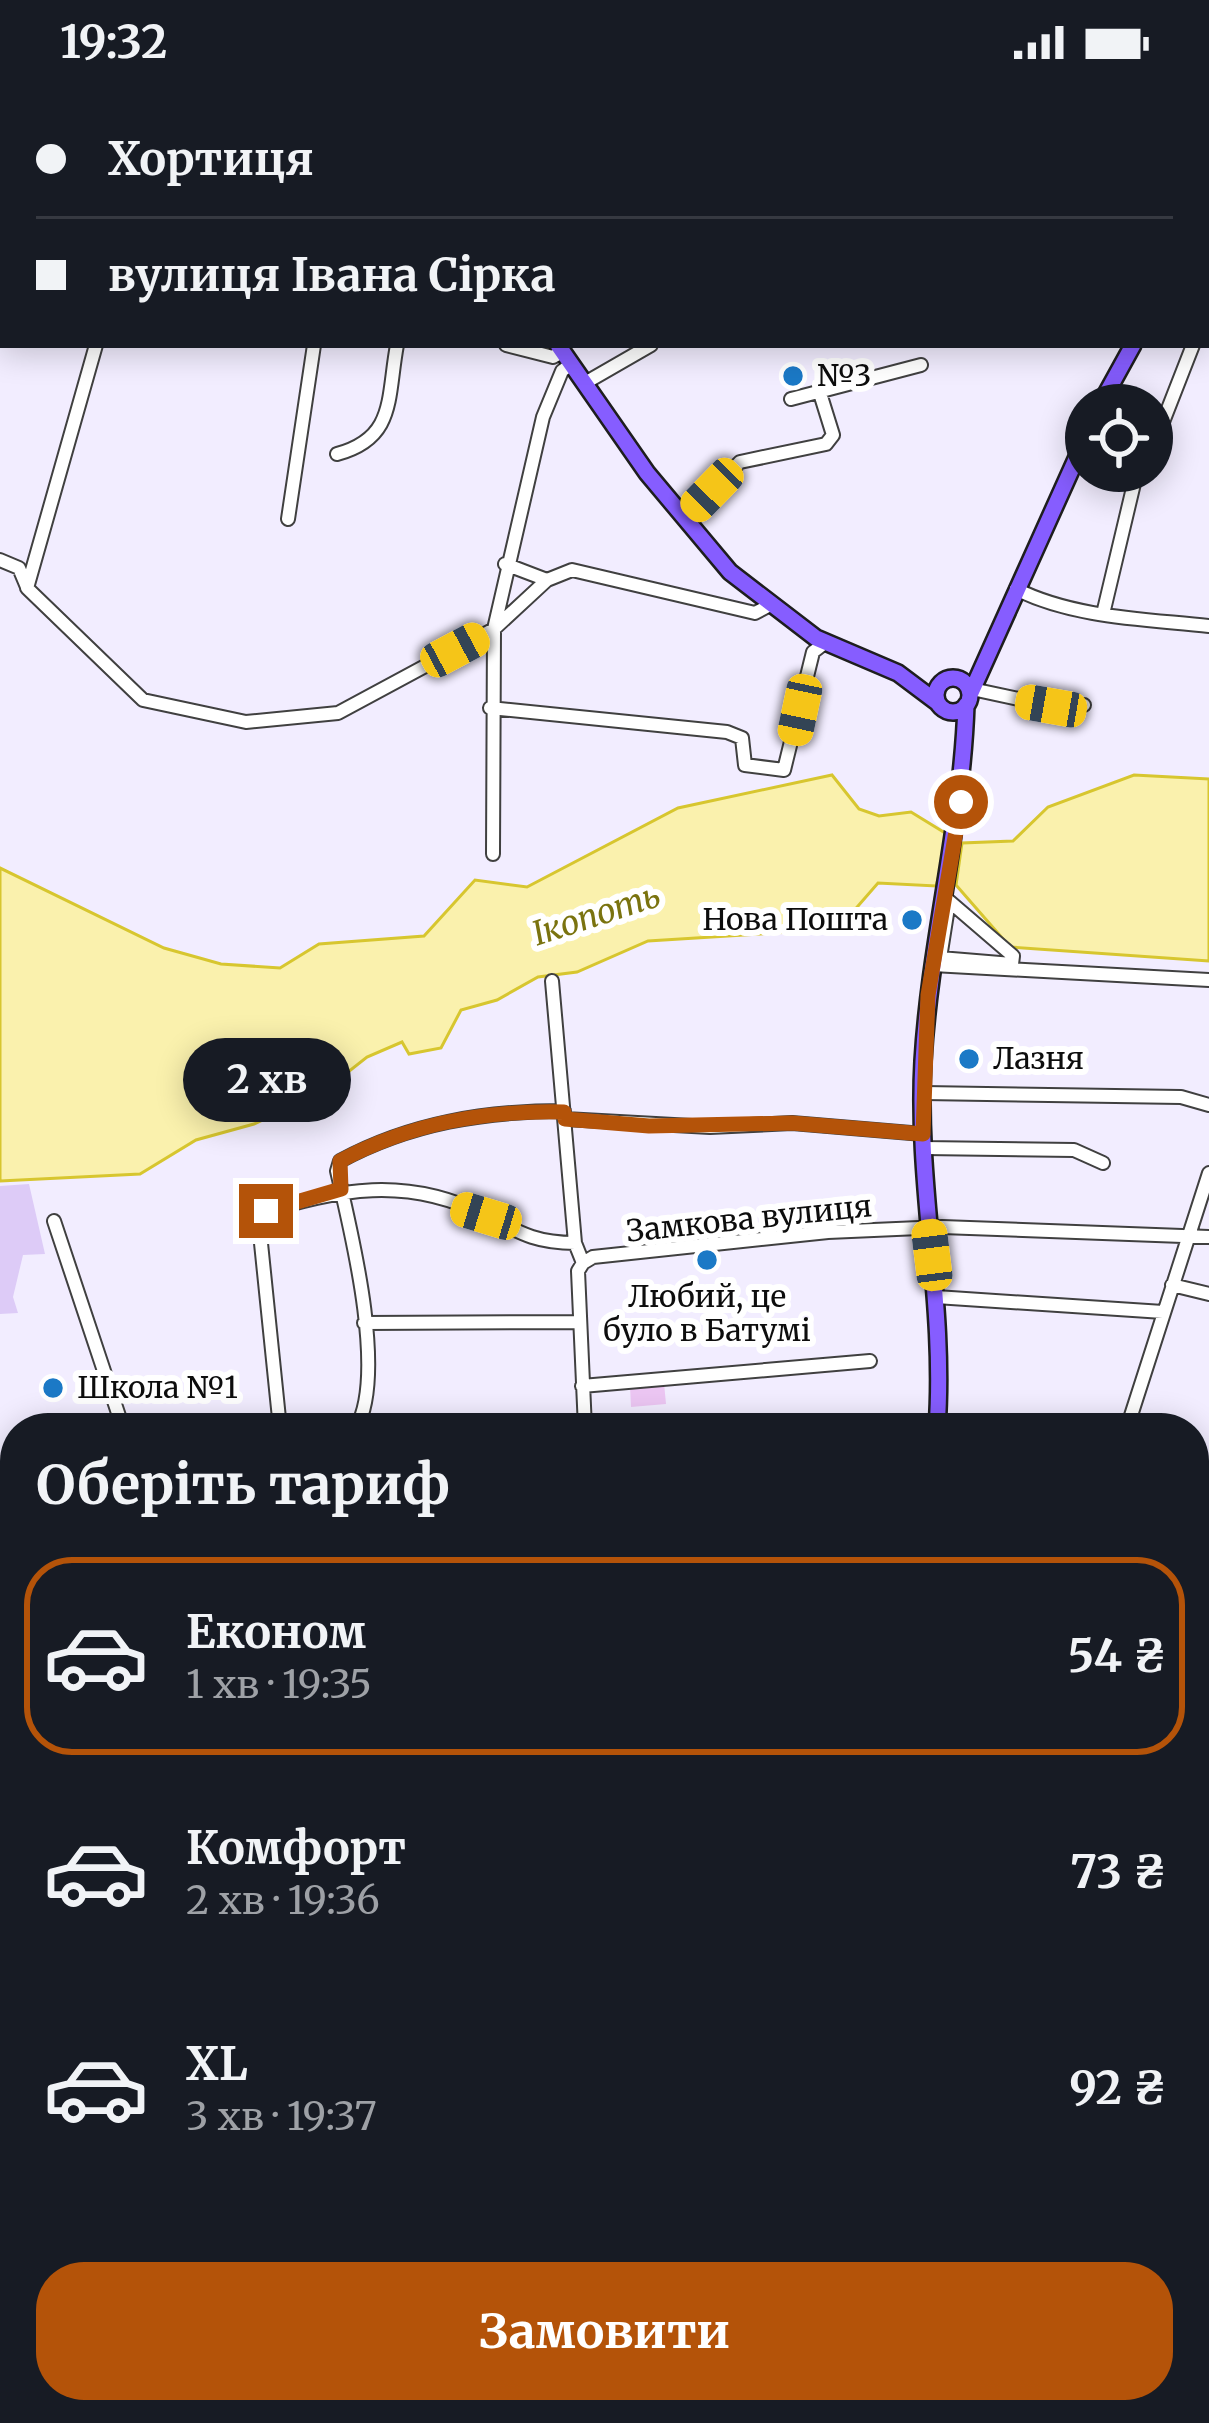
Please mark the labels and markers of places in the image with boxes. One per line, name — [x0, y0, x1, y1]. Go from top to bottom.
place label: №3 — [817, 356, 872, 394]
marker: №3 — [780, 363, 806, 389]
place label: Нова Пошта — [703, 900, 888, 938]
marker: Нова Пошта — [899, 907, 925, 933]
place label: Лазня — [993, 1039, 1084, 1077]
marker: Лазня — [956, 1046, 982, 1072]
marker: Любий, це було в Батумі — [694, 1247, 720, 1273]
place label: Любий, це було в Батумі — [603, 1277, 811, 1349]
place label: Школа №1 — [77, 1368, 238, 1406]
marker: Школа №1 — [40, 1375, 66, 1401]

